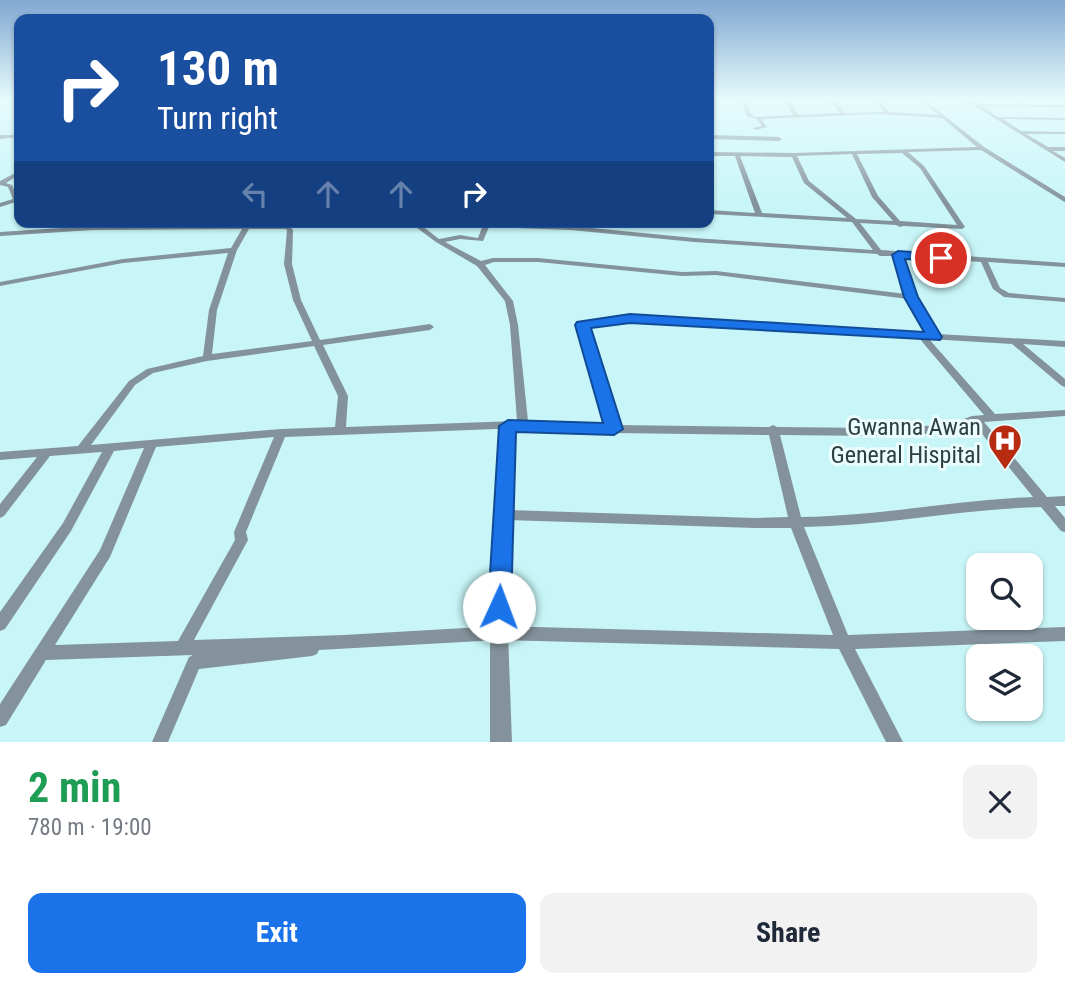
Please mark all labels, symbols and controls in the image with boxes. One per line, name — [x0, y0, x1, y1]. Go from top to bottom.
text: 130 m — [157, 40, 279, 97]
icon: right — [42, 42, 133, 133]
text: Turn right — [157, 99, 278, 137]
icon: left — [236, 175, 274, 213]
icon: ahead — [309, 175, 347, 213]
icon: ahead — [382, 175, 420, 213]
icon: right — [455, 175, 493, 213]
pin — [911, 228, 971, 288]
icon: arrive — [922, 239, 960, 277]
place label: Gwanna Awan General Hispital — [831, 413, 981, 469]
hospital icon: Gwanna Awan General Hispital — [986, 422, 1024, 471]
map controls — [966, 553, 1043, 721]
button: search — [966, 553, 1043, 630]
position arrow — [462, 570, 536, 644]
button: layers — [966, 644, 1043, 721]
text: 2 min — [28, 763, 121, 812]
button: close — [963, 765, 1037, 839]
text: 780 m · 19:00 — [28, 814, 152, 841]
button: Exit — [28, 893, 526, 973]
button: Share — [540, 893, 1037, 973]

